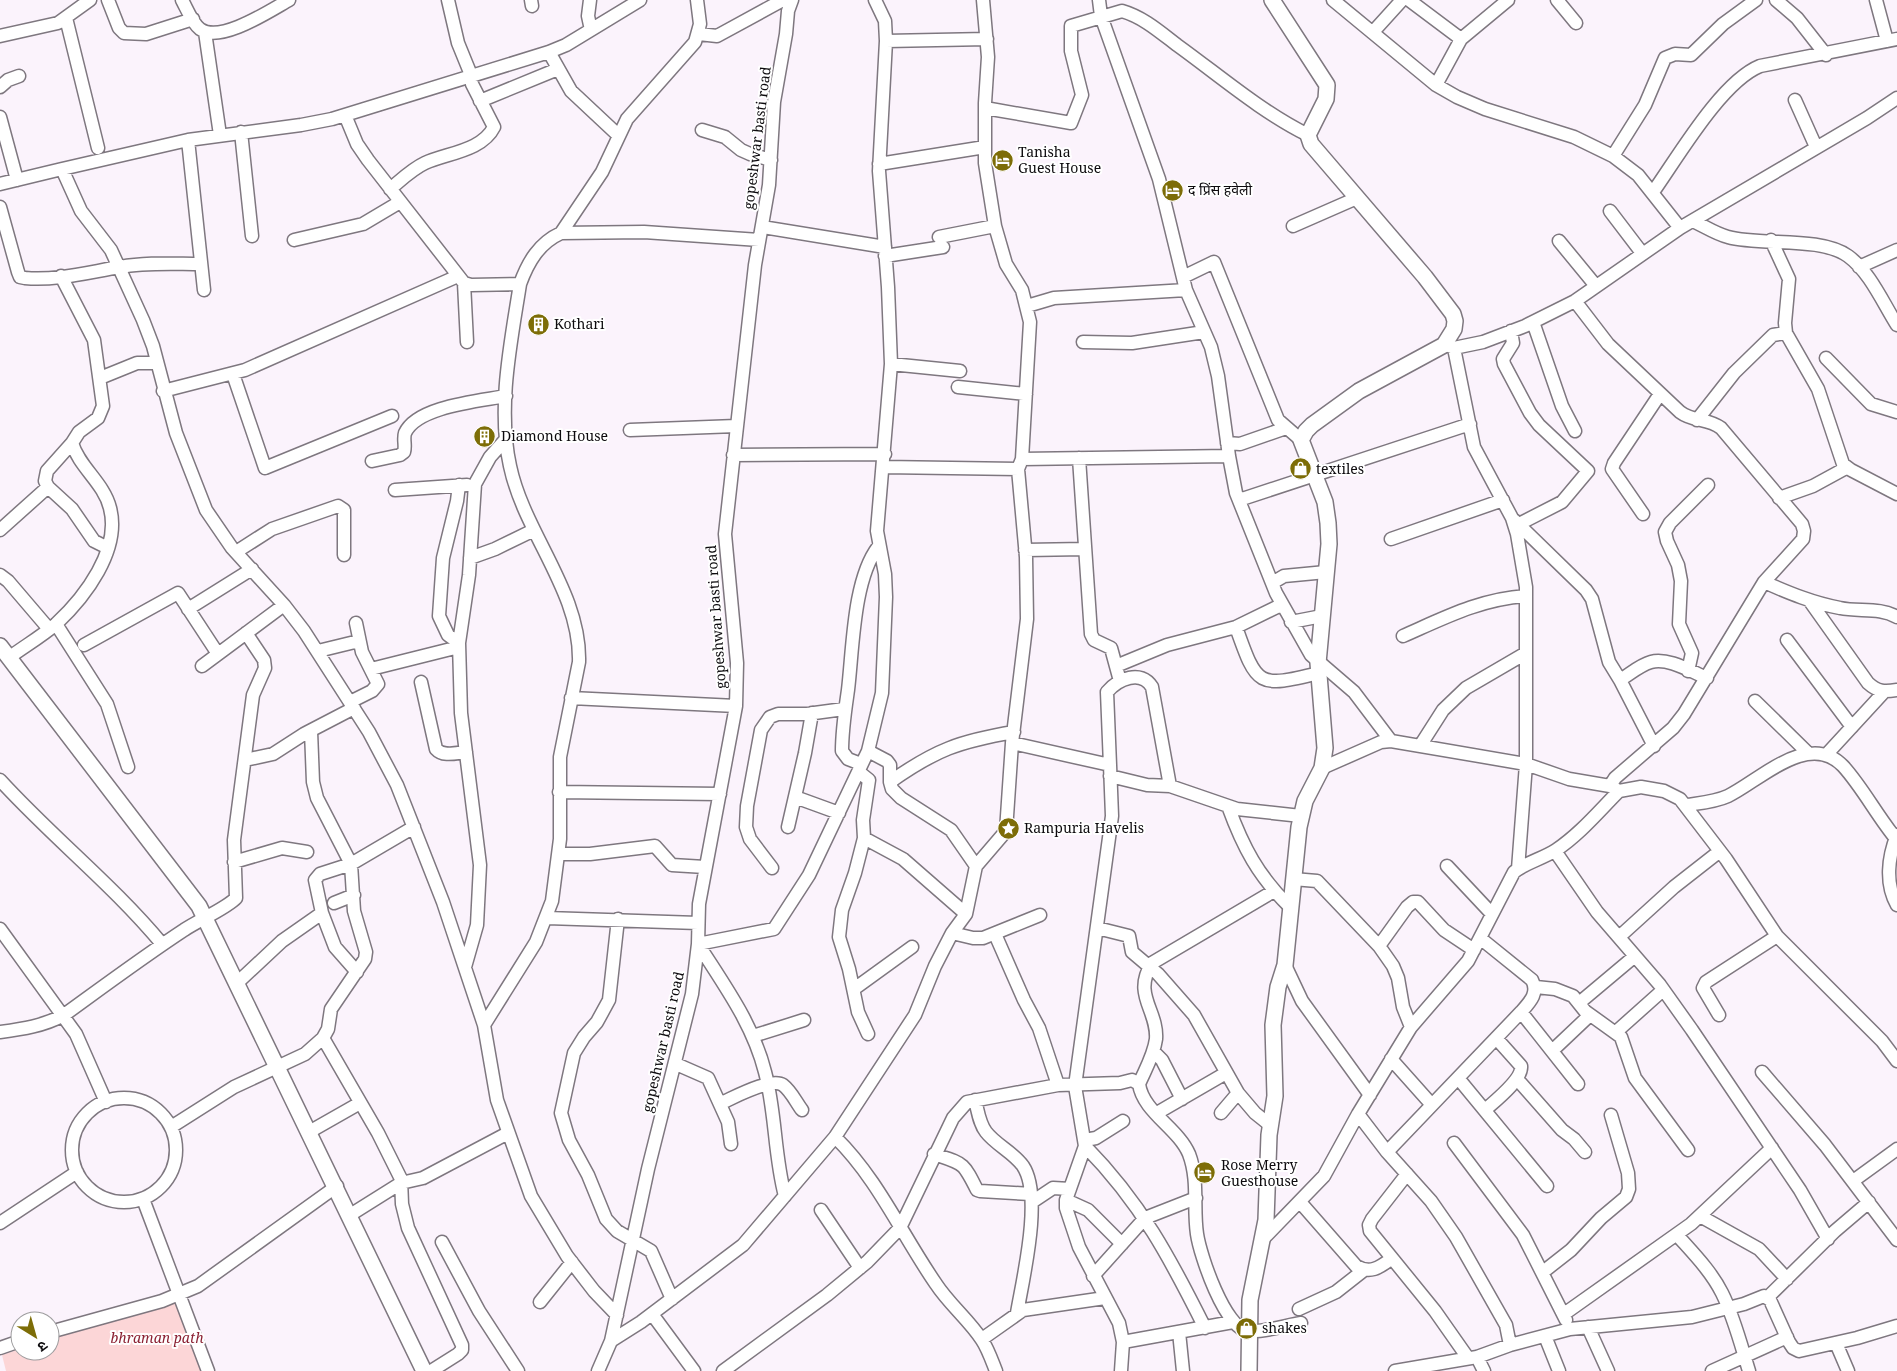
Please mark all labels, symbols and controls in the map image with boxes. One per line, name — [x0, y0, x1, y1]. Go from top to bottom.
street label: gopeshwar basti road — [738, 65, 775, 211]
place label: Tanisha Guest House — [1018, 142, 1101, 177]
hotel icon: Tanisha Guest House — [990, 148, 1014, 172]
hotel icon: द प्रिंस हवेली — [1160, 178, 1184, 202]
place label: द प्रिंस हवेली — [1188, 180, 1252, 199]
building icon: Kothari — [526, 312, 550, 336]
place label: Kothari — [554, 314, 605, 333]
building icon: Diamond House — [473, 424, 497, 448]
place label: Diamond House — [501, 426, 608, 445]
shop icon: textiles — [1288, 457, 1312, 481]
place label: textiles — [1316, 459, 1364, 478]
street label: gopeshwar basti road — [701, 544, 730, 690]
place icon: Rampuria Havelis — [996, 816, 1020, 840]
place label: Rampuria Havelis — [1024, 818, 1144, 837]
street label: gopeshwar basti road — [637, 969, 688, 1114]
place label: Rose Merry Guesthouse — [1221, 1155, 1298, 1190]
hotel icon: Rose Merry Guesthouse — [1193, 1161, 1217, 1185]
north arrow — [10, 1311, 60, 1361]
shop icon: shakes — [1234, 1316, 1258, 1340]
place label: shakes — [1262, 1318, 1307, 1337]
park label: bhraman path — [110, 1328, 204, 1347]
text: उ — [33, 1337, 52, 1357]

